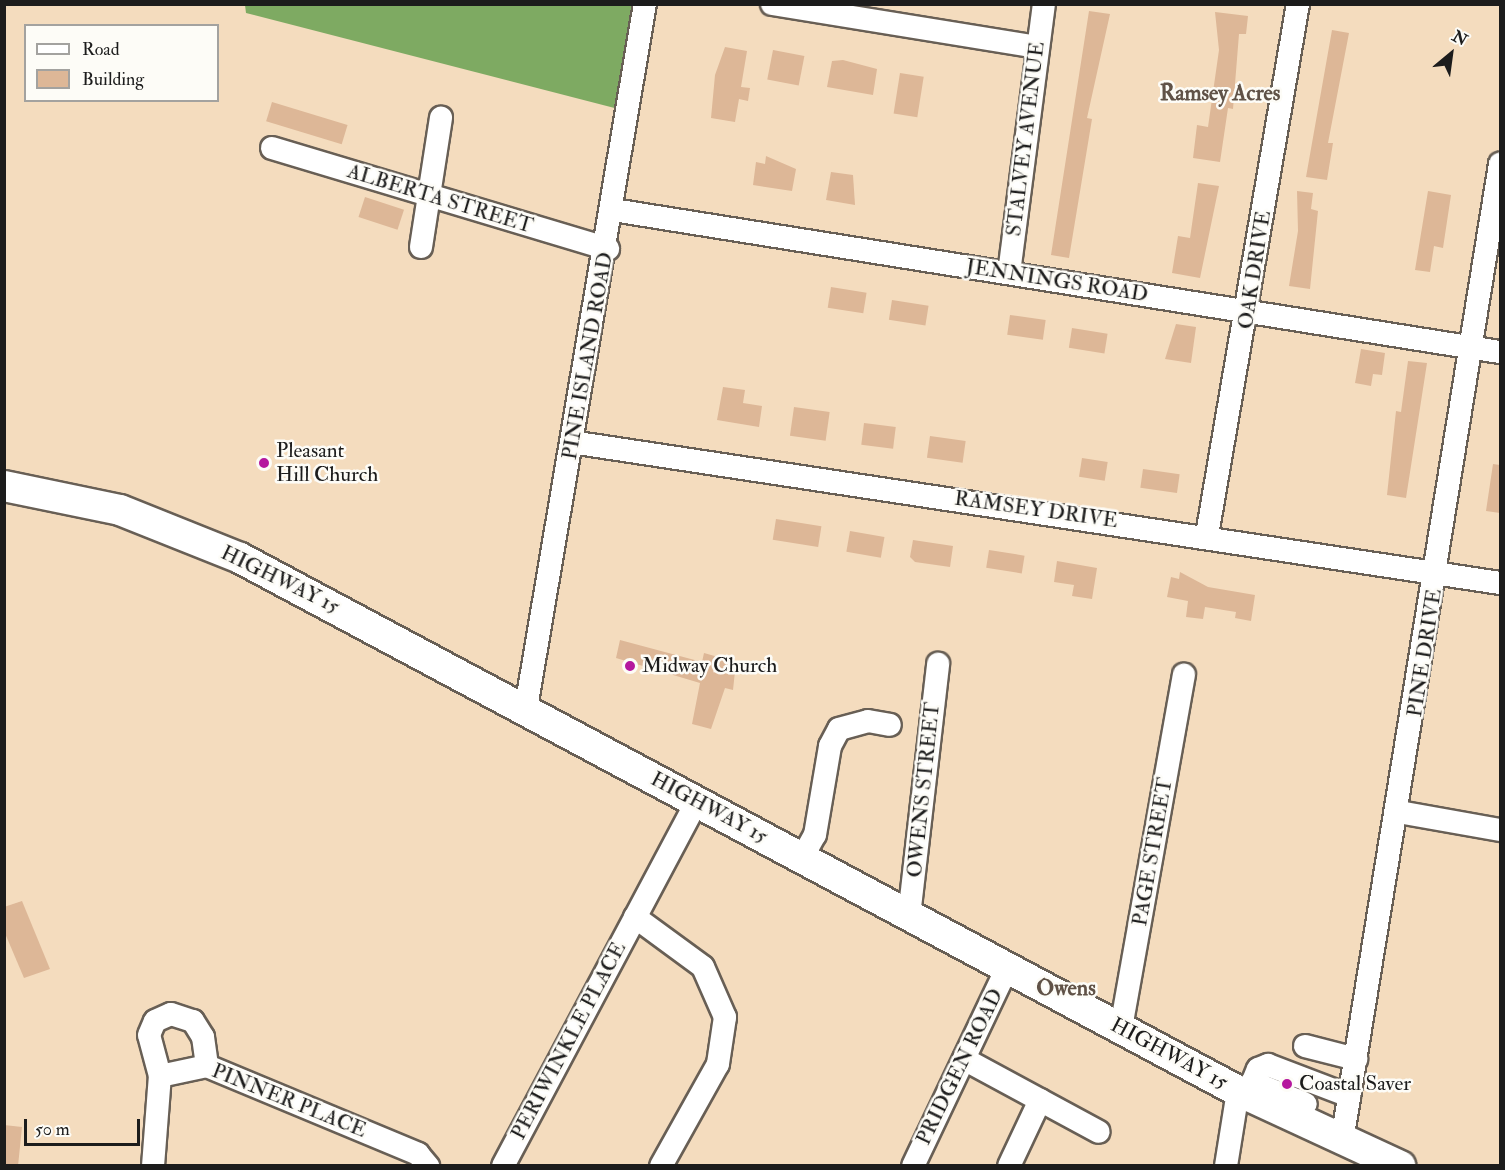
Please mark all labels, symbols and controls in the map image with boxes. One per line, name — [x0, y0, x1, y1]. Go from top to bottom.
legend — [24, 24, 219, 102]
north arrow — [1421, 24, 1481, 84]
text: N — [1449, 26, 1471, 50]
text: Road — [82, 38, 120, 61]
street label: STALVEY AVENUE — [1002, 40, 1050, 238]
text: Building — [82, 68, 144, 91]
district label: Ramsey Acres — [1160, 81, 1280, 107]
street label: ALBERTA STREET — [344, 159, 536, 239]
street label: OAK DRIVE — [1233, 209, 1277, 331]
street label: PINE ISLAND ROAD — [557, 250, 619, 462]
street label: JENNINGS ROAD — [964, 254, 1150, 308]
place label: Pleasant Hill Church — [276, 438, 378, 488]
marker: Pleasant Hill Church — [257, 456, 271, 470]
street label: RAMSEY DRIVE — [953, 486, 1119, 534]
street label: HIGHWAY 15 — [217, 540, 343, 620]
street label: PINE DRIVE — [1402, 587, 1448, 719]
place label: Midway Church — [642, 653, 777, 679]
marker: Midway Church — [623, 659, 637, 673]
street label: OWENS STREET — [902, 701, 946, 879]
street label: HIGHWAY 15 — [646, 767, 772, 849]
street label: PAGE STREET — [1128, 776, 1178, 928]
street label: PERIWINKLE PLACE — [506, 938, 632, 1144]
district label: Owens — [1036, 976, 1096, 1002]
street label: PRIDGEN ROAD — [911, 985, 1009, 1149]
street label: HIGHWAY 15 — [1106, 1013, 1232, 1095]
street label: PINNER PLACE — [208, 1059, 370, 1143]
place label: Coastal Saver — [1299, 1071, 1411, 1097]
marker: Coastal Saver — [1280, 1077, 1294, 1091]
scale bar — [27, 1107, 142, 1145]
text: 50 m — [35, 1118, 70, 1141]

